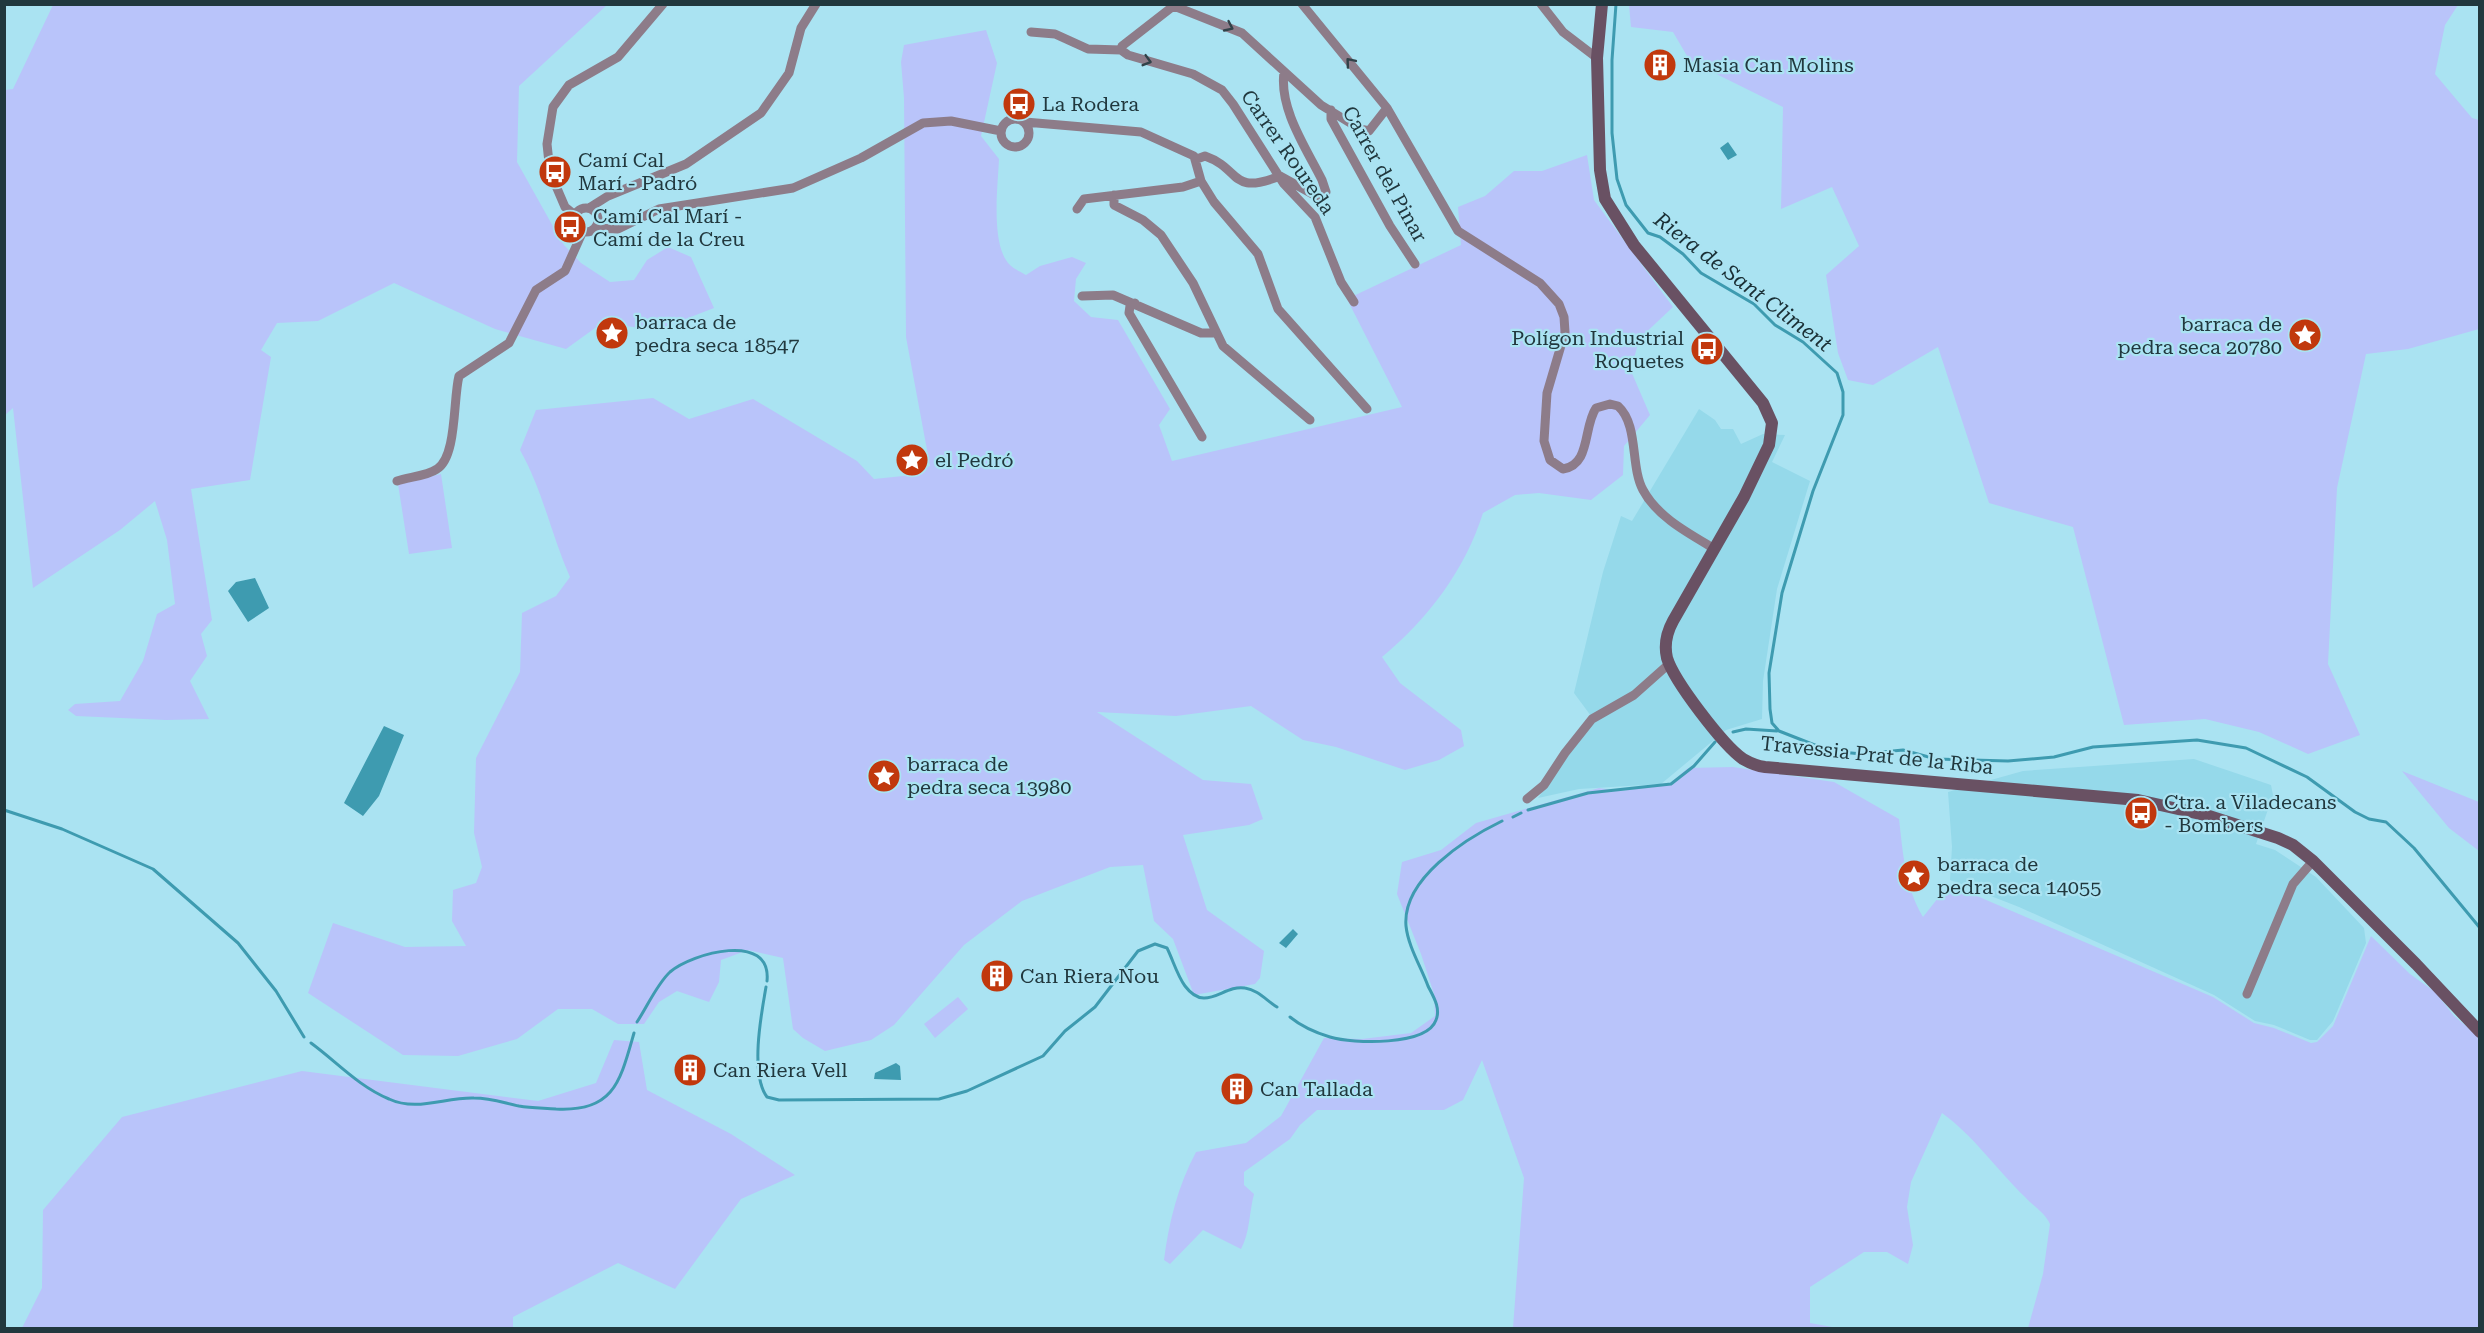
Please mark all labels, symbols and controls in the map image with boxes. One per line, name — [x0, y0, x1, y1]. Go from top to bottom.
one-way arrow — [1222, 19, 1233, 31]
building icon: Masia Can Molins — [1642, 47, 1678, 83]
place label: Masia Can Molins — [1683, 53, 1854, 77]
one-way arrow — [1141, 54, 1152, 66]
one-way arrow — [1346, 58, 1357, 69]
street label: Carrer Roureda — [1236, 85, 1340, 219]
bus stop icon: La Rodera — [1001, 86, 1037, 122]
place label: La Rodera — [1042, 92, 1139, 116]
street label: Carrer del Pinar — [1338, 102, 1432, 246]
place label: Camí Cal Marí - Padró — [578, 148, 697, 195]
bus stop icon: Camí Cal Marí - Padró — [537, 154, 573, 190]
place label: Camí Cal Marí - Camí de la Creu — [593, 204, 745, 251]
water label: Riera de Sant Climent — [1649, 207, 1837, 357]
bus stop icon: Camí Cal Marí - Camí de la Creu — [552, 209, 588, 245]
place label: barraca de pedra seca 18547 — [635, 310, 799, 357]
place label: barraca de pedra seca 20780 — [2118, 312, 2282, 359]
place icon: barraca de pedra seca 18547 — [594, 315, 630, 351]
place icon: barraca de pedra seca 20780 — [2287, 317, 2323, 353]
place label: Polígon Industrial Roquetes — [1511, 326, 1684, 373]
bus stop icon: Polígon Industrial Roquetes — [1689, 331, 1725, 367]
place icon: el Pedró — [894, 442, 930, 478]
place label: el Pedró — [935, 448, 1014, 472]
street label: Travessia Prat de la Riba — [1760, 731, 1995, 779]
place label: barraca de pedra seca 13980 — [907, 752, 1071, 799]
place icon: barraca de pedra seca 13980 — [866, 758, 902, 794]
place label: Ctra. a Viladecans - Bombers — [2164, 790, 2337, 837]
bus stop icon: Ctra. a Viladecans - Bombers — [2123, 795, 2159, 831]
place label: barraca de pedra seca 14055 — [1937, 852, 2101, 899]
place icon: barraca de pedra seca 14055 — [1896, 858, 1932, 894]
building icon: Can Riera Nou — [979, 958, 1015, 994]
place label: Can Riera Nou — [1020, 964, 1159, 988]
building icon: Can Riera Vell — [672, 1052, 708, 1088]
place label: Can Riera Vell — [713, 1058, 847, 1082]
building icon: Can Tallada — [1219, 1071, 1255, 1107]
place label: Can Tallada — [1260, 1077, 1373, 1101]

